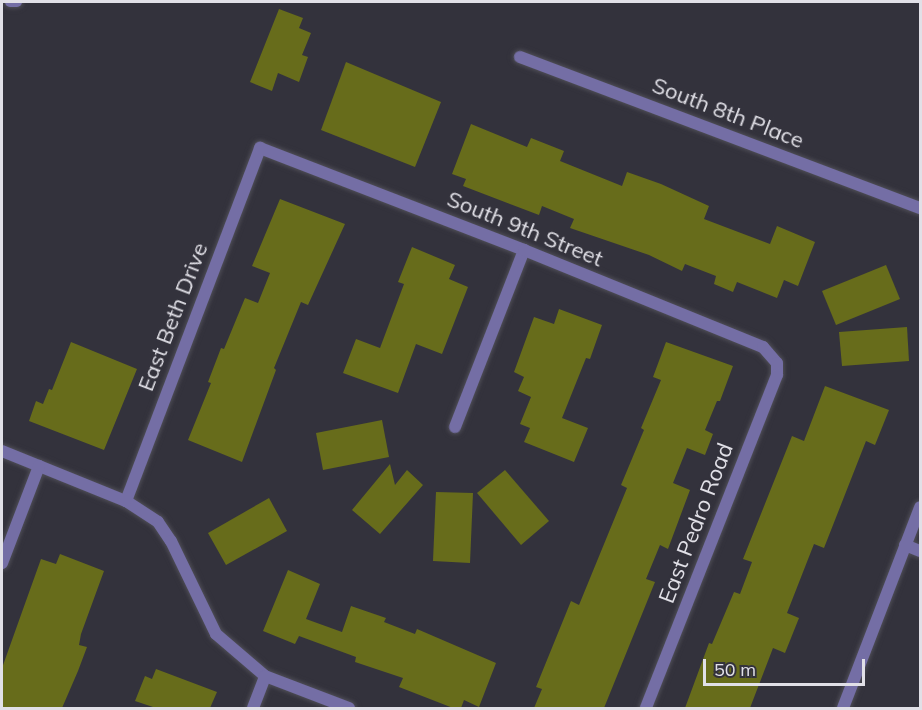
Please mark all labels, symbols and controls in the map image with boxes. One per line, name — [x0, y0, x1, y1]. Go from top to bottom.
street label: South 8th Place — [648, 72, 808, 154]
street label: South 9th Street — [443, 186, 607, 272]
street label: East Beth Drive — [133, 239, 213, 395]
street label: East Pedro Road — [653, 439, 739, 607]
scale bar — [706, 647, 868, 685]
text: 50 m — [714, 658, 756, 681]

